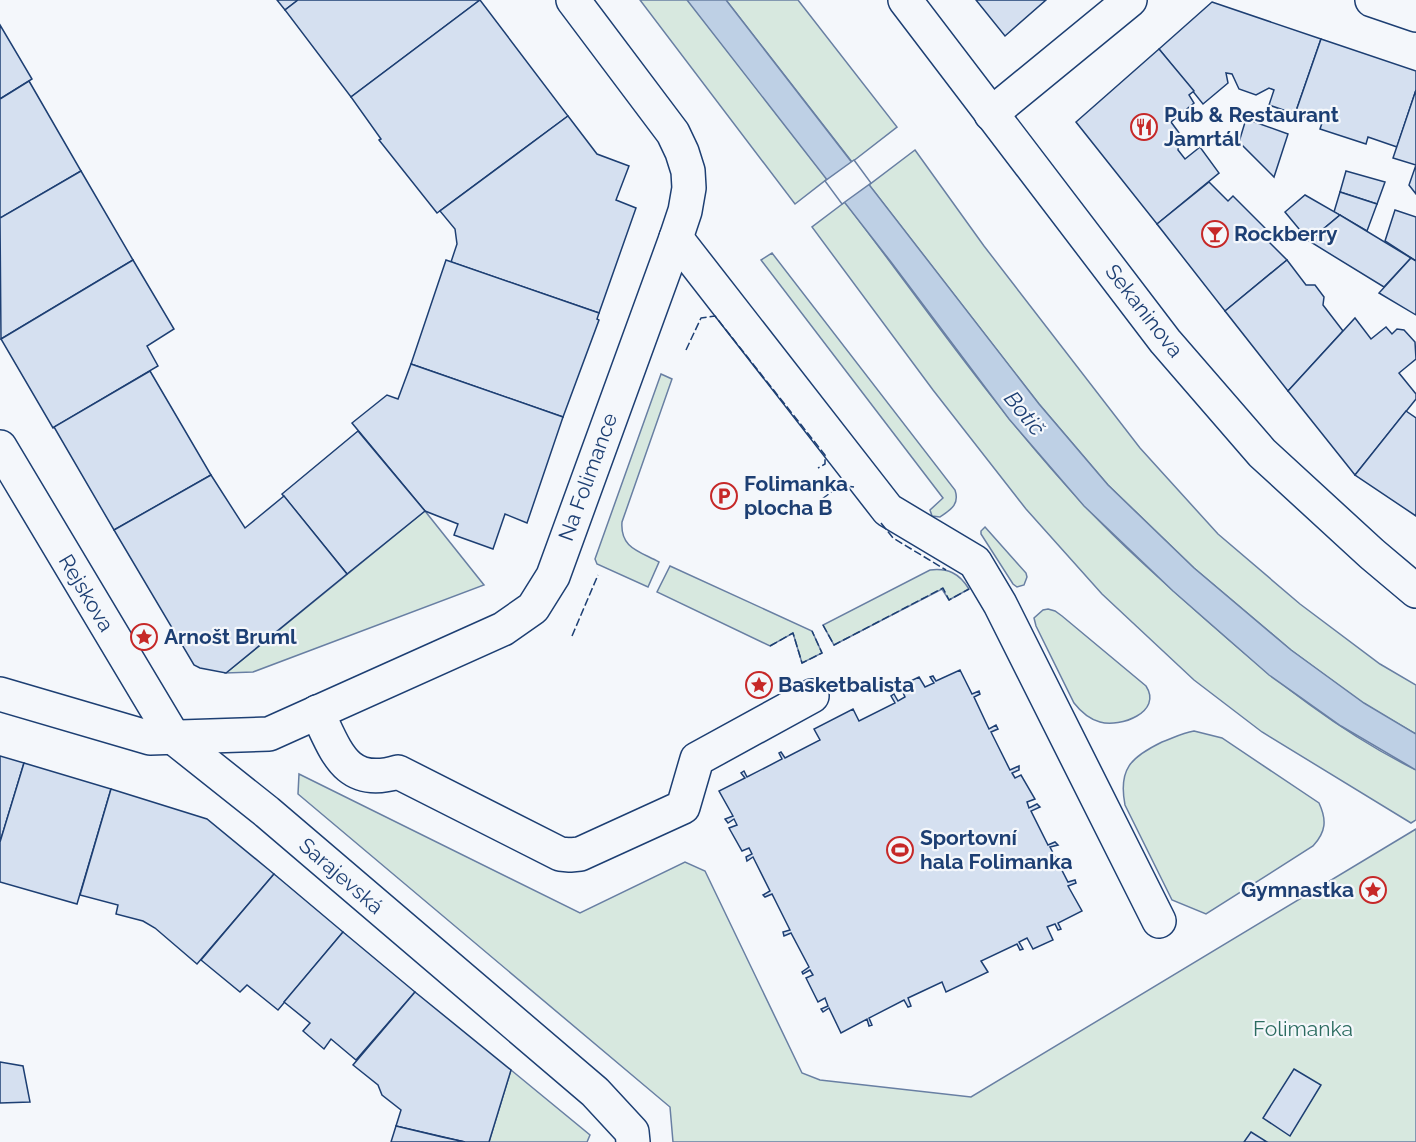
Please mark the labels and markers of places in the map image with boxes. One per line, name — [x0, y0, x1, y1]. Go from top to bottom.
place label: Pub & Restaurant Jamrtál — [1164, 102, 1339, 151]
restaurant icon: Pub & Restaurant Jamrtál — [1129, 112, 1159, 142]
bar icon: Rockberry — [1200, 219, 1230, 249]
place label: Rockberry — [1234, 221, 1338, 246]
place label: Folimanka plocha B — [744, 471, 848, 520]
parking icon: Folimanka plocha B — [709, 481, 739, 511]
place icon: Arnošt Bruml — [129, 622, 159, 652]
place label: Arnošt Bruml — [164, 624, 297, 649]
place icon: Basketbalista — [744, 670, 774, 700]
place label: Basketbalista — [778, 672, 914, 697]
place label: Sportovní hala Folimanka — [920, 825, 1073, 874]
sports icon: Sportovní hala Folimanka — [885, 835, 915, 865]
place icon: Gymnastka — [1358, 875, 1388, 905]
place label: Gymnastka — [1241, 877, 1354, 902]

